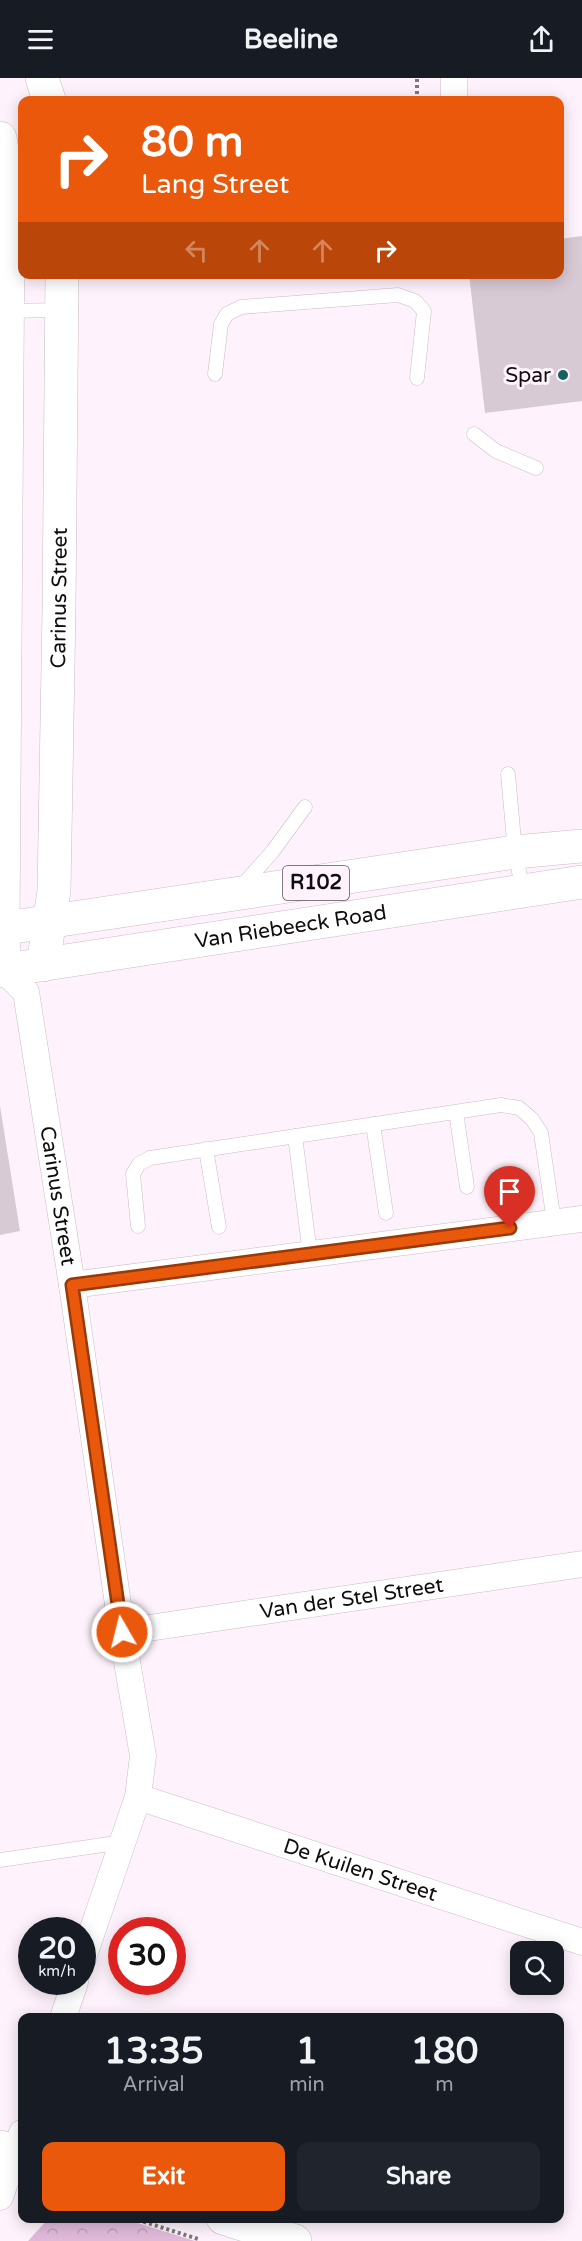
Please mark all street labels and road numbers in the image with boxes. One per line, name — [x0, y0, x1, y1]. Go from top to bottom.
street label: Carinus Street — [45, 527, 72, 668]
road number: R102 — [283, 866, 349, 900]
street label: Van Riebeeck Road — [193, 900, 388, 954]
street label: Carinus Street — [35, 1124, 81, 1267]
street label: Van der Stel Street — [258, 1572, 445, 1624]
street label: De Kuilen Street — [280, 1833, 441, 1906]

